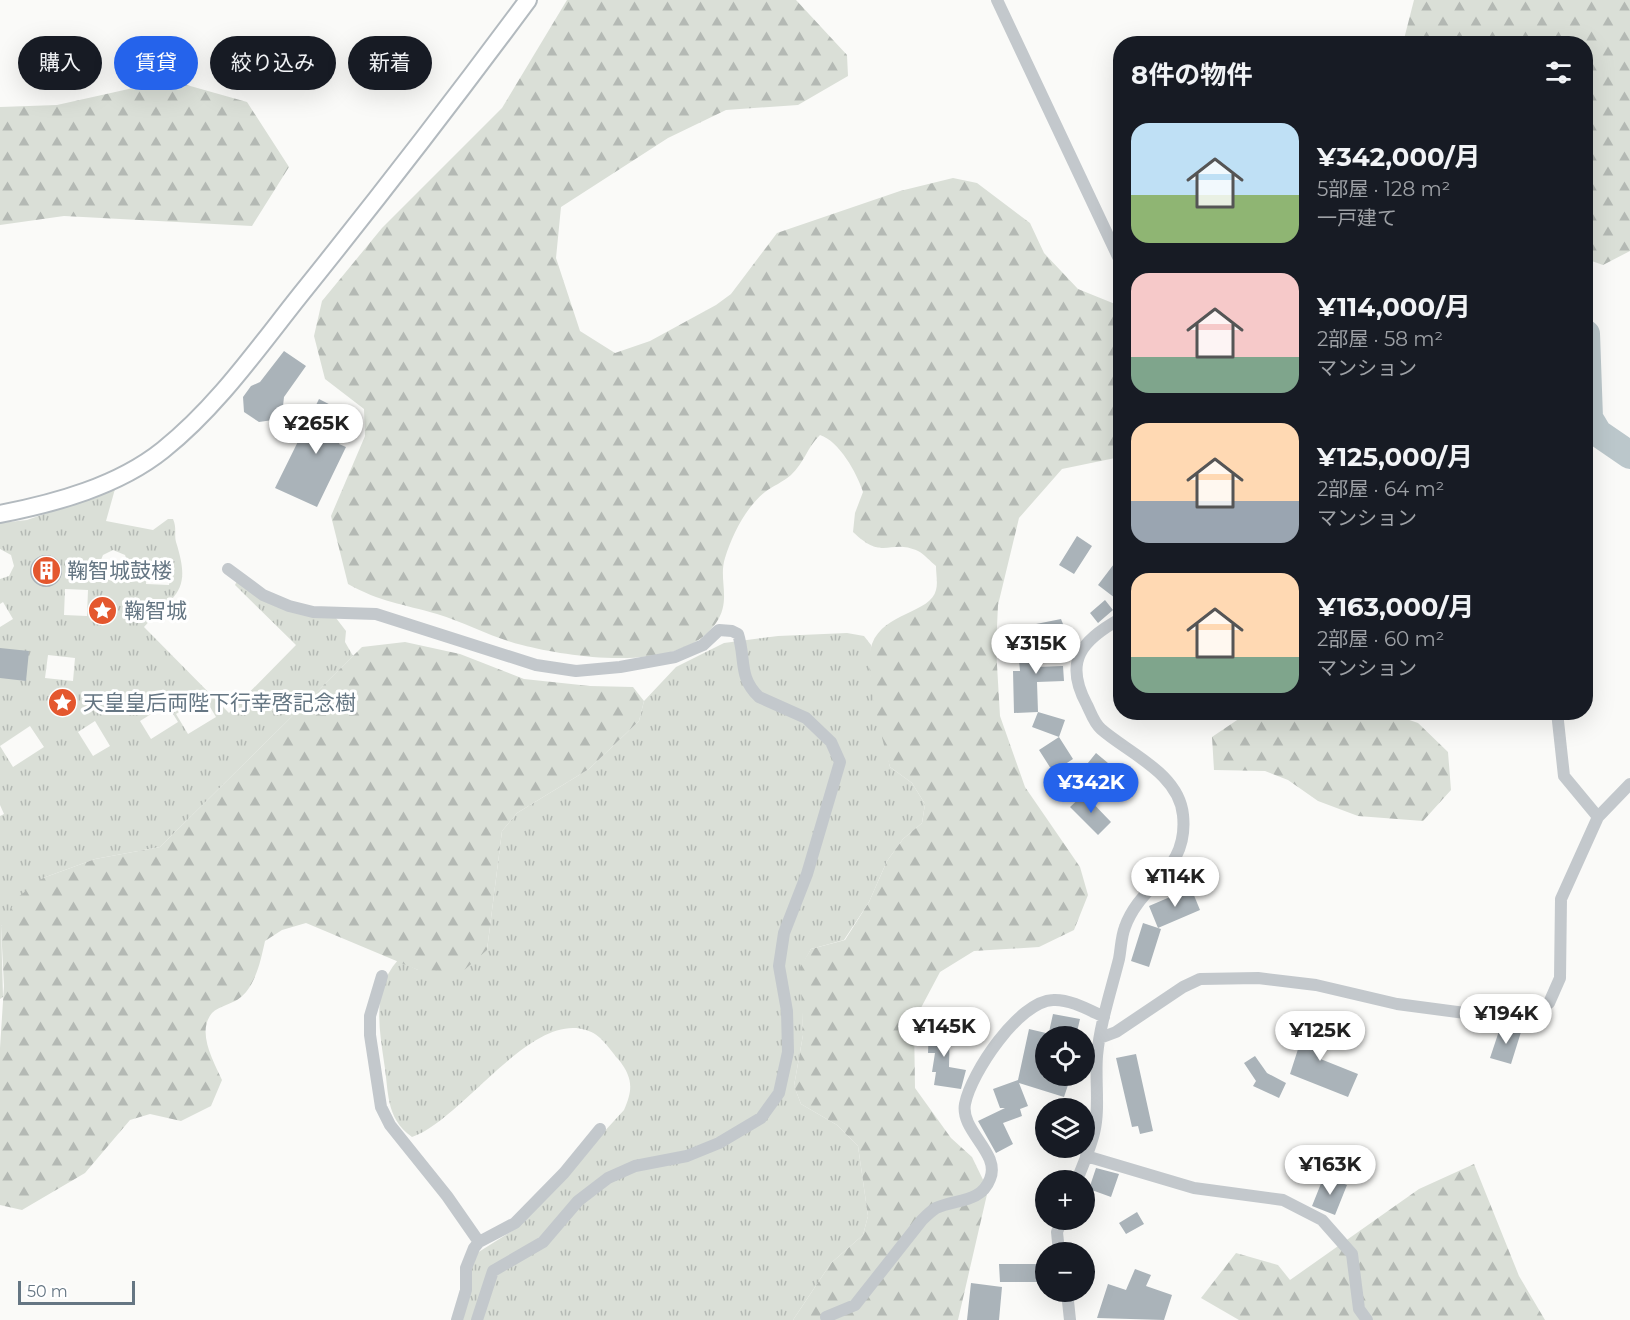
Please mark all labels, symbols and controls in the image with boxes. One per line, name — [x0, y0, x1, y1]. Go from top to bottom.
chip: 購入 — [18, 36, 102, 90]
chip: 賃貸 — [114, 36, 198, 90]
chip: 絞り込み — [210, 36, 336, 90]
chip: 新着 — [348, 36, 432, 90]
icon: filters — [1542, 56, 1575, 89]
text: 8件の物件 — [1131, 59, 1252, 91]
text: ¥342,000/月 — [1317, 141, 1480, 173]
icon: home — [1179, 147, 1251, 219]
text: 5部屋 · 128 m² — [1317, 177, 1450, 201]
text: 一戸建て — [1317, 206, 1397, 230]
text: ¥114,000/月 — [1317, 291, 1471, 323]
icon: home — [1179, 297, 1251, 369]
text: 2部屋 · 58 m² — [1317, 327, 1443, 351]
text: マンション — [1317, 356, 1417, 380]
pin: ¥265K — [274, 404, 358, 455]
text: ¥265K — [283, 411, 349, 435]
text: ¥125,000/月 — [1317, 441, 1473, 473]
icon: home — [1179, 447, 1251, 519]
text: 2部屋 · 64 m² — [1317, 477, 1444, 501]
text: マンション — [1317, 506, 1417, 530]
building icon: 鞠智城鼓楼 — [30, 554, 62, 586]
place label: 鞠智城鼓楼 — [67, 558, 172, 583]
text: ¥163,000/月 — [1317, 591, 1474, 623]
place icon: 鞠智城 — [87, 594, 119, 626]
icon: home — [1179, 597, 1251, 669]
place label: 鞠智城 — [124, 598, 187, 623]
pin: ¥315K — [994, 624, 1078, 675]
text: 2部屋 · 60 m² — [1317, 627, 1444, 651]
text: ¥315K — [1005, 631, 1067, 655]
text: マンション — [1317, 656, 1417, 680]
place icon: 天皇皇后両陛下行幸啓記念樹 — [46, 686, 78, 718]
place label: 天皇皇后両陛下行幸啓記念樹 — [83, 690, 356, 715]
pin: ¥342K — [1049, 763, 1133, 814]
text: ¥342K — [1057, 770, 1125, 794]
pin: ¥114K — [1133, 857, 1217, 908]
text: ¥114K — [1145, 864, 1205, 888]
pin: ¥194K — [1464, 994, 1548, 1045]
text: ¥194K — [1474, 1001, 1538, 1025]
pin: ¥145K — [902, 1007, 986, 1058]
pin: ¥125K — [1278, 1011, 1362, 1062]
text: ¥145K — [912, 1014, 976, 1038]
text: ¥125K — [1289, 1018, 1351, 1042]
map controls — [1035, 1026, 1095, 1302]
button: locate — [1035, 1026, 1095, 1086]
button: layers — [1035, 1098, 1095, 1158]
pin: ¥163K — [1288, 1145, 1372, 1196]
text: ¥163K — [1299, 1152, 1361, 1176]
button: + — [1035, 1170, 1095, 1230]
button: − — [1035, 1242, 1095, 1302]
scale bar — [18, 1278, 135, 1306]
text: 50 m — [27, 1282, 68, 1301]

